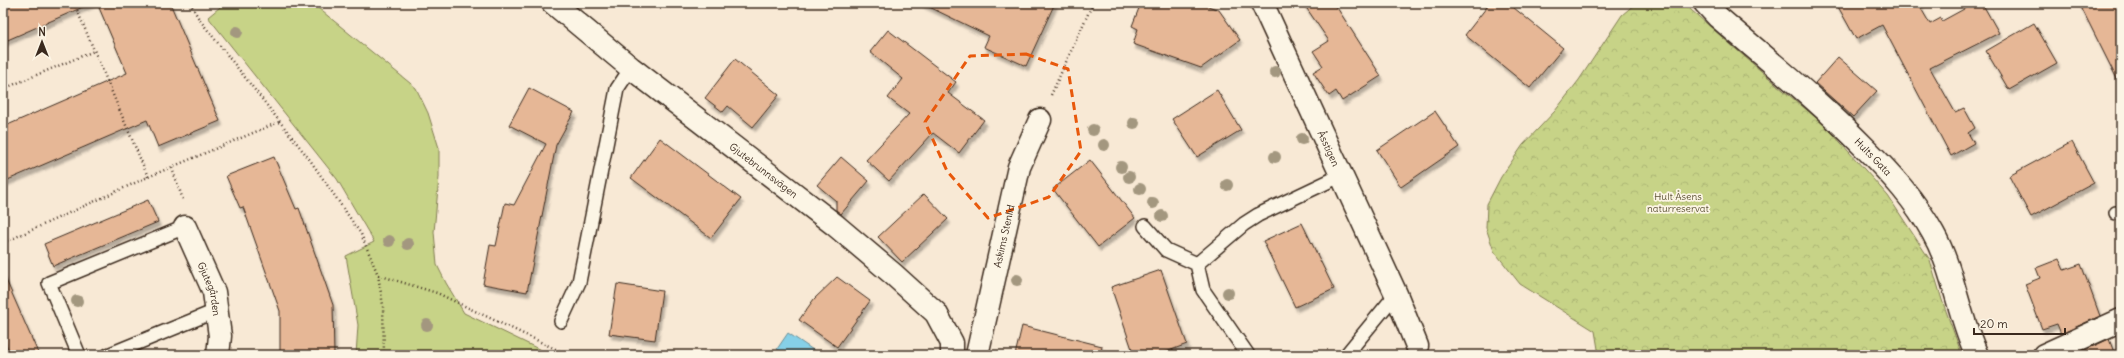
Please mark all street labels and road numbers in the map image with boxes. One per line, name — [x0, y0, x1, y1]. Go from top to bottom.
street label: Åsstigen — [1315, 129, 1342, 169]
street label: Hults Gata — [1852, 135, 1894, 179]
street label: Gjutebrunnsvägen — [727, 140, 800, 201]
street label: Askims Stenlid — [991, 203, 1017, 269]
street label: Gjutegården — [194, 260, 223, 317]

